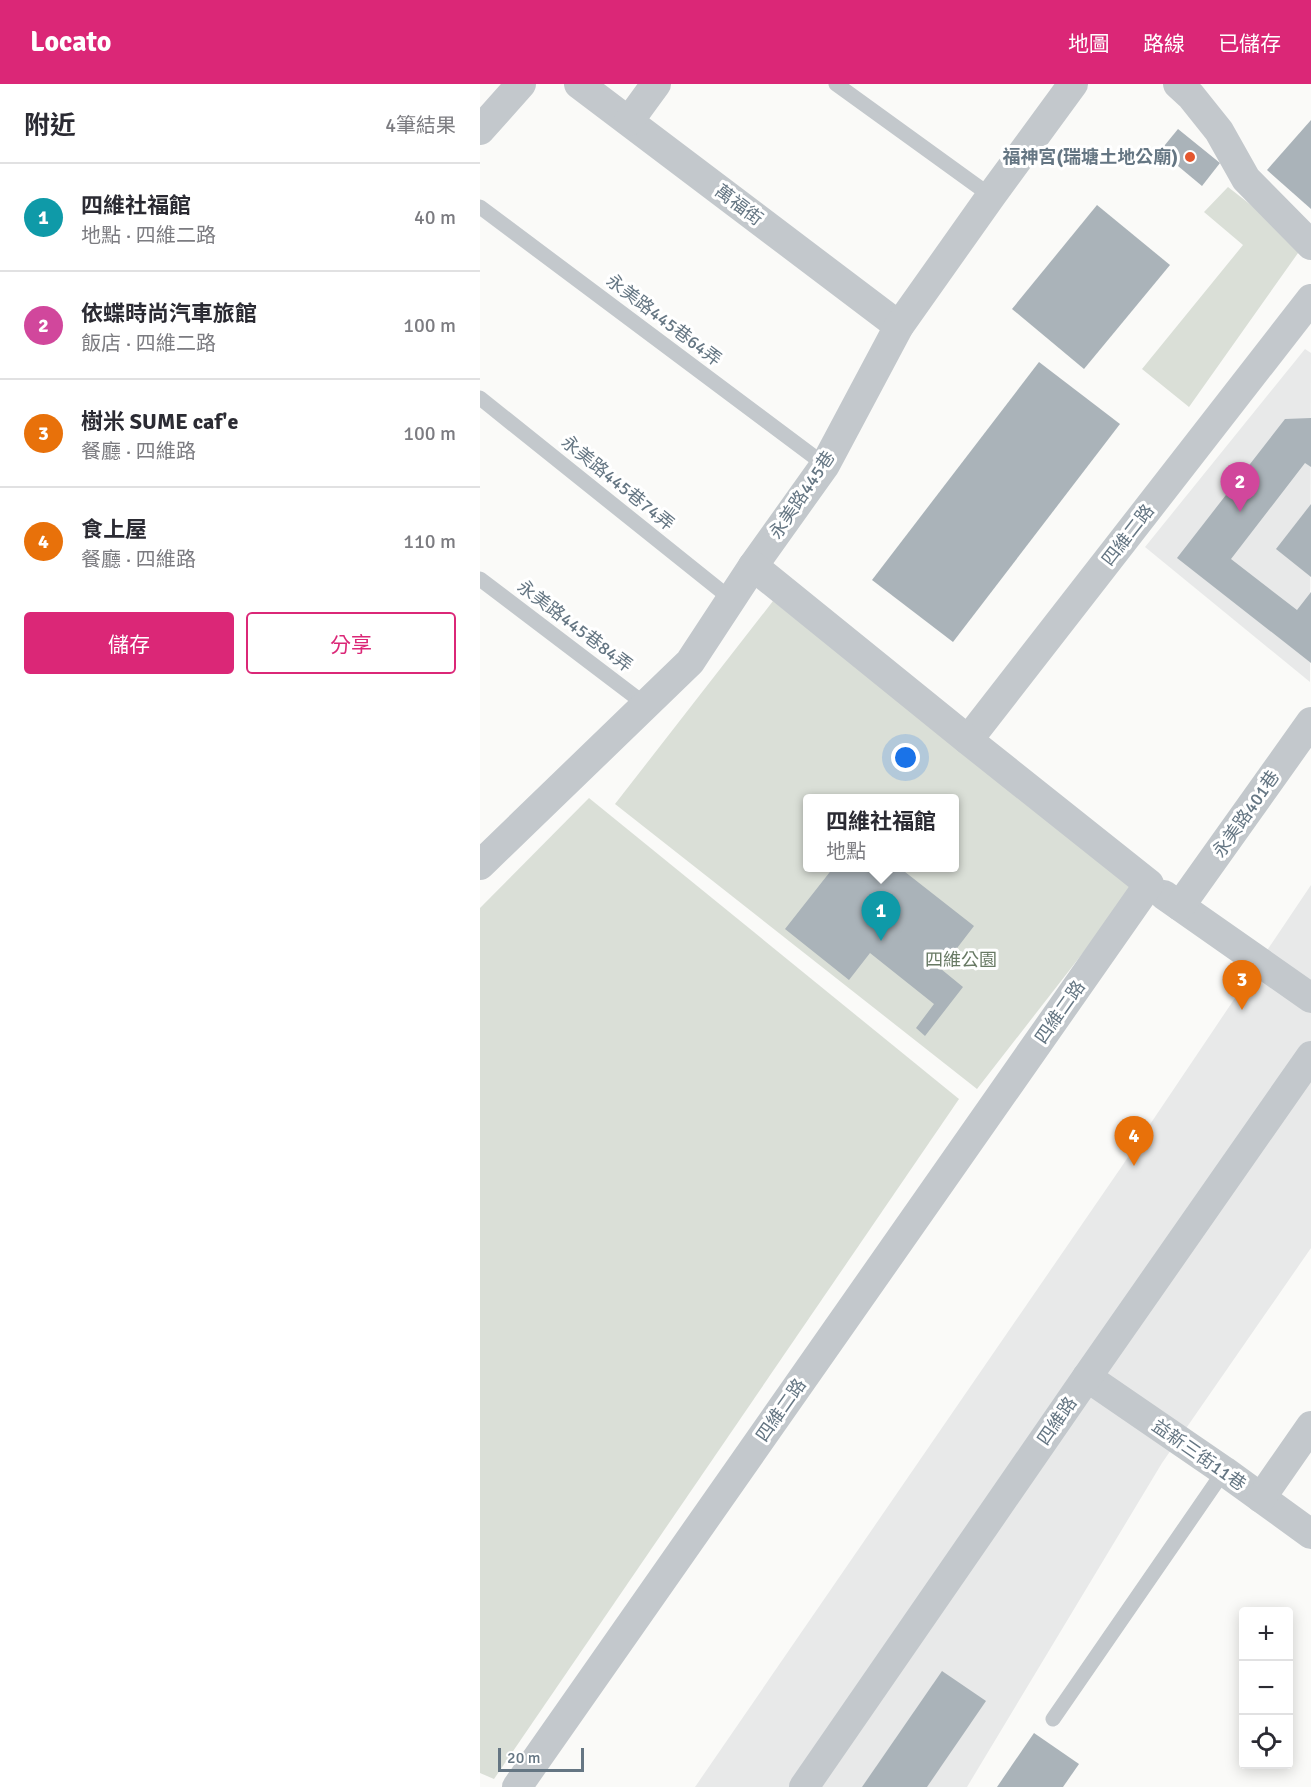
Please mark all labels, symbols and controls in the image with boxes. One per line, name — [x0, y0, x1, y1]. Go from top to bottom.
text: Locato — [30, 25, 111, 59]
text: 地圖 — [1068, 31, 1110, 57]
text: 路線 — [1143, 31, 1185, 57]
text: 已儲存 — [1218, 31, 1281, 57]
text: 附近 — [24, 110, 76, 142]
text: 4筆結果 — [385, 113, 456, 138]
place label: 福神宮(瑞塘土地公廟) — [1003, 146, 1178, 168]
marker: 福神宮(瑞塘土地公廟) — [1183, 150, 1197, 164]
street label: 萬福街 — [711, 180, 767, 230]
text: 四維社福館 — [81, 192, 191, 219]
text: 1 — [38, 205, 49, 230]
text: 40 m — [414, 205, 456, 230]
text: 地點 · 四維二路 — [81, 223, 216, 248]
street label: 永美路445巷64弄 — [602, 270, 726, 370]
text: 依蝶時尚汽車旅館 — [81, 300, 257, 327]
text: 2 — [38, 313, 49, 338]
text: 100 m — [403, 313, 456, 338]
text: 飯店 · 四維二路 — [81, 331, 216, 356]
text: 樹米 SUME caf'e — [81, 408, 238, 435]
text: 3 — [38, 421, 49, 446]
text: 100 m — [403, 421, 456, 446]
street label: 永美路445巷74弄 — [557, 431, 679, 535]
text: 餐廳 · 四維路 — [81, 439, 196, 464]
street label: 永美路445巷 — [765, 447, 839, 543]
pin: 2 — [1220, 462, 1260, 512]
street label: 四維二路 — [1097, 500, 1159, 570]
text: 食上屋 — [81, 516, 147, 543]
text: 4 — [38, 529, 49, 554]
text: 110 m — [403, 529, 456, 554]
text: 餐廳 · 四維路 — [81, 547, 196, 572]
street label: 永美路445巷84弄 — [513, 576, 637, 676]
button: 儲存 — [24, 612, 234, 674]
button: 分享 — [246, 612, 456, 674]
your location — [891, 743, 920, 772]
street label: 永美路401巷 — [1208, 766, 1284, 862]
popup — [803, 794, 959, 872]
text: 四維社福館 — [826, 808, 936, 835]
text: 地點 — [826, 839, 866, 864]
pin: 1 — [862, 892, 900, 941]
park label: 四維公園 — [925, 949, 997, 971]
pin: 3 — [1222, 960, 1262, 1010]
street label: 四維二路 — [1030, 976, 1090, 1048]
pin: 4 — [1114, 1116, 1154, 1166]
street label: 四維二路 — [751, 1374, 811, 1446]
street label: 四維路 — [1033, 1393, 1081, 1449]
street label: 益新三街11巷 — [1148, 1415, 1250, 1495]
map controls — [1239, 1607, 1293, 1769]
button: + — [1239, 1607, 1293, 1661]
button: − — [1239, 1661, 1293, 1715]
button: locate — [1239, 1715, 1293, 1769]
scale bar — [498, 1745, 584, 1772]
text: 20 m — [507, 1748, 541, 1768]

